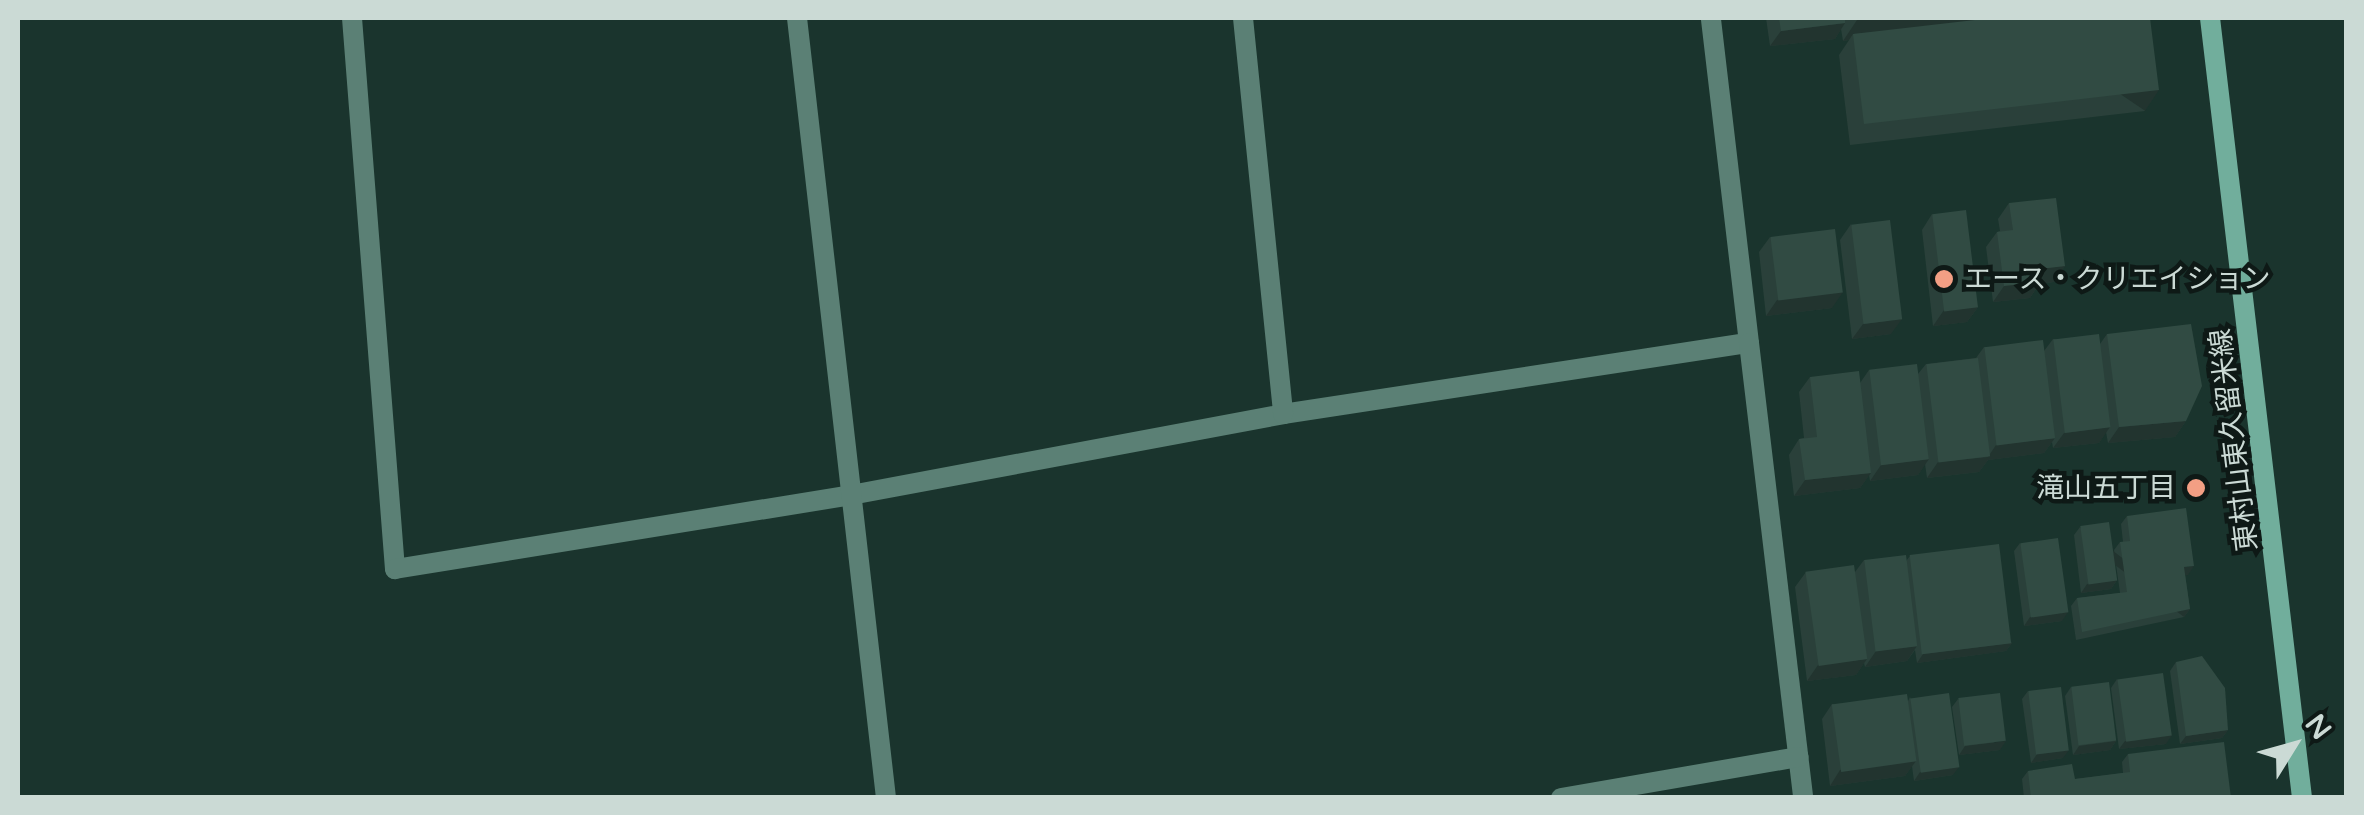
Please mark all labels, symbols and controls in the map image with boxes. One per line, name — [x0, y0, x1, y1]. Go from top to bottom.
place label: エース・クリエイション — [1964, 262, 2272, 296]
marker: エース・クリエイション — [1933, 268, 1955, 290]
street label: 東村山東久留米線 — [2204, 327, 2264, 553]
place label: 滝山五丁目 — [2036, 471, 2176, 505]
marker: 滝山五丁目 — [2185, 477, 2207, 499]
north arrow — [2244, 695, 2344, 795]
text: N — [2298, 708, 2338, 746]

